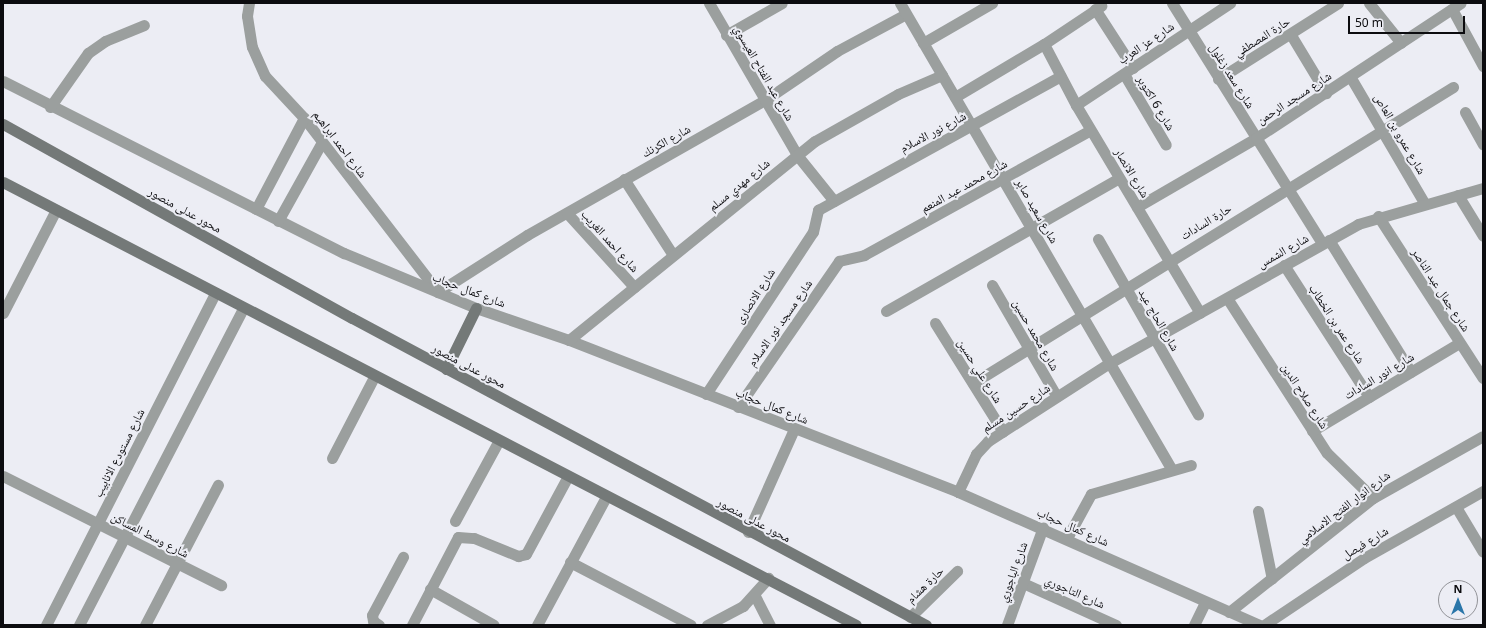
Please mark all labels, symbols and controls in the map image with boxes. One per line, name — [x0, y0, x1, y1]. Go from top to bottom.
scale bar — [1350, 8, 1467, 34]
street label: حارة المصطفي — [1231, 14, 1293, 60]
text: 50 m — [1355, 14, 1383, 31]
street label: شارع عز العرب — [1115, 19, 1177, 67]
street label: شارع عبد الفتاح العيسوي — [731, 23, 797, 123]
street label: شارع سعد زغلول — [1206, 41, 1258, 111]
street label: شارع مسجد الرحمن — [1254, 69, 1334, 127]
street label: شارع 6 اكتوبر — [1134, 73, 1178, 133]
street label: شارع عمرو بن العاص — [1371, 91, 1429, 177]
street label: شارع احمد ابراهيم — [310, 107, 370, 181]
street label: شارع نور الاسلام — [897, 109, 969, 155]
street label: شارع الكرنك — [639, 122, 693, 160]
street label: شارع الانصار — [1112, 146, 1152, 200]
street label: شارع مهدي مسلم — [705, 156, 773, 214]
street label: شارع محمد عبد المنعم — [918, 156, 1010, 216]
street label: شارع سعيد صابر — [1013, 176, 1061, 246]
street label: محور عدلى منصور — [146, 184, 224, 236]
street label: حارة السادات — [1178, 201, 1234, 243]
street label: شارع احمد الغريب — [578, 207, 642, 275]
street label: شارع الشمس — [1255, 231, 1311, 271]
street label: شارع جمال عبد الناصر — [1409, 246, 1473, 334]
street label: شارع الانصارى — [732, 266, 778, 326]
street label: شارع كمال حجاب — [430, 269, 508, 311]
street label: شارع مسجد نور الاسلام — [745, 277, 815, 369]
street label: شارع عمر بن الخطاب — [1306, 282, 1368, 366]
street label: شارع الحاج عيد — [1135, 286, 1183, 354]
street label: شارع محمد حسين — [1010, 297, 1062, 373]
street label: شارع علي حسين — [954, 336, 1006, 406]
street label: محور عدلى منصور — [430, 341, 508, 391]
street label: شارع انور السادات — [1341, 350, 1417, 402]
street label: شارع صلاح الدين — [1278, 360, 1332, 432]
street label: شارع حسين مسلم — [979, 381, 1053, 435]
street label: شارع كمال حجاب — [734, 385, 810, 427]
street label: شارع مستودع الانابيب — [90, 406, 148, 500]
street label: شارع انوار الفتح الاسلامي — [1295, 468, 1393, 546]
street label: محور عدلى منصور — [715, 495, 793, 545]
street label: شارع كمال حجاب — [1035, 505, 1111, 549]
street label: شارع وسط المساكن — [109, 509, 191, 561]
street label: شارع فيصل — [1339, 524, 1391, 562]
street label: شارع الباجوري — [995, 540, 1031, 604]
street label: حارة هشام — [903, 564, 947, 606]
street label: شارع التاجوري — [1043, 572, 1107, 612]
north arrow — [1438, 580, 1478, 620]
text: N — [1454, 581, 1462, 596]

